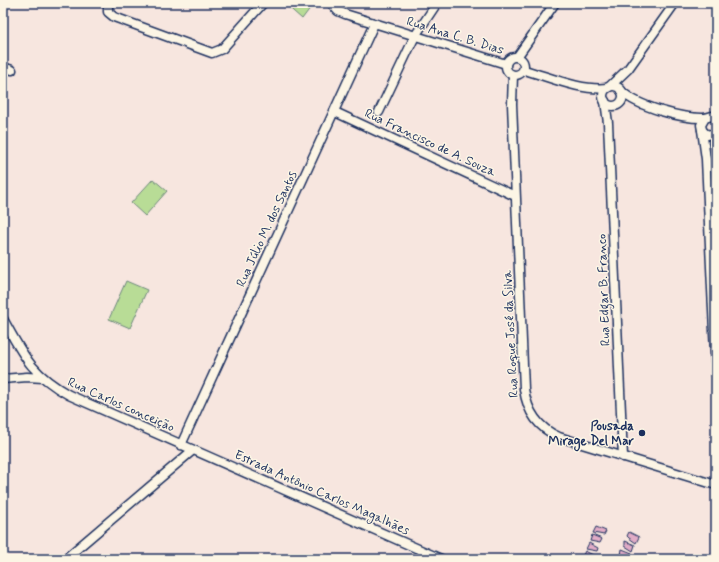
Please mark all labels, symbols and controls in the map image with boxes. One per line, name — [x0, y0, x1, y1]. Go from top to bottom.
street label: Rua Ana C. B. Dias — [404, 13, 506, 59]
street label: Rua Francisco de A. Souza — [362, 105, 499, 181]
street label: Rua Júlio M. dos Santos — [233, 168, 301, 290]
street label: Rua Edgar B. Franco — [594, 233, 616, 347]
street label: Rua Roque José da Silva — [499, 270, 523, 398]
street label: Rua Carlos conceição — [65, 374, 178, 436]
place label: Pousada Mirage Del Mar — [548, 418, 635, 452]
marker: Pousada Mirage Del Mar — [637, 428, 647, 438]
street label: Estrada Antônio Carlos Magalhães — [231, 447, 412, 540]

